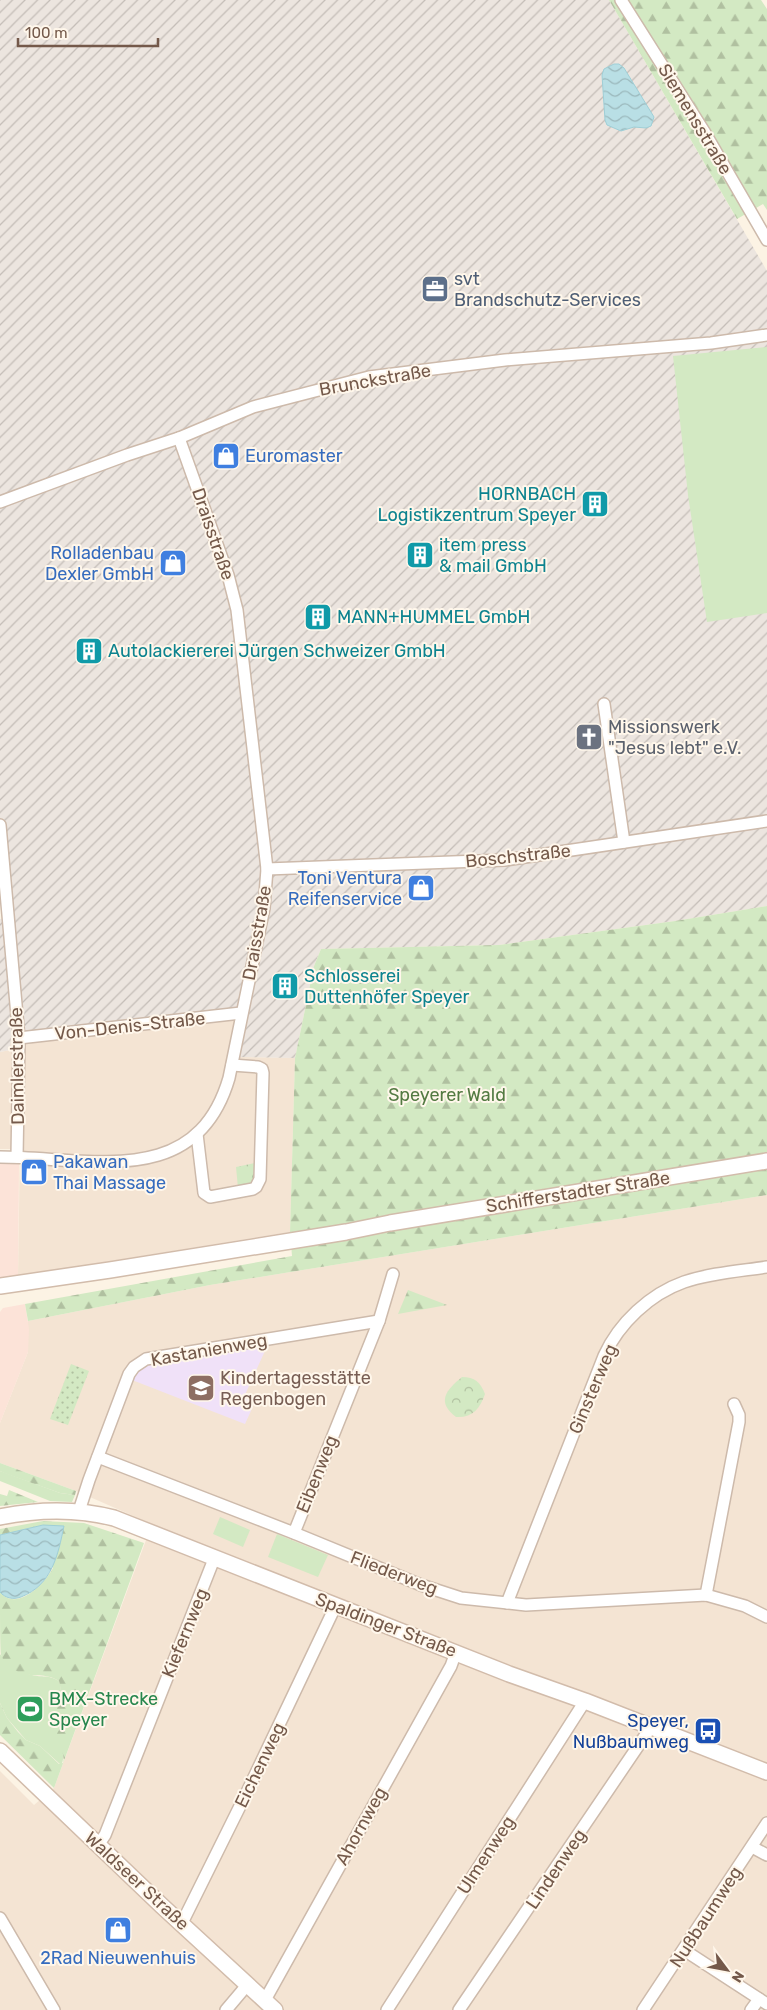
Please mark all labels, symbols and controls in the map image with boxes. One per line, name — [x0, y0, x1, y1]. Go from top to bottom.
scale bar — [18, 15, 158, 47]
text: 100 m — [25, 24, 67, 42]
street label: Siemensstraße — [653, 60, 737, 178]
place label: svt Brandschutz-Services — [454, 268, 641, 311]
office icon: svt Brandschutz-Services — [420, 274, 450, 304]
street label: Brunckstraße — [317, 359, 433, 401]
shop icon: Euromaster — [211, 441, 241, 471]
place label: Euromaster — [245, 445, 343, 467]
place label: HORNBACH Logistikzentrum Speyer — [378, 483, 576, 526]
street label: Draisstraße — [187, 485, 239, 583]
building icon: HORNBACH Logistikzentrum Speyer — [580, 489, 610, 519]
place label: item press & mail GmbH — [439, 534, 547, 577]
building icon: item press & mail GmbH — [405, 540, 435, 570]
place label: Rolladenbau Dexler GmbH — [45, 542, 154, 585]
shop icon: Rolladenbau Dexler GmbH — [158, 548, 188, 578]
building icon: MANN+HUMMEL GmbH — [303, 602, 333, 632]
place label: MANN+HUMMEL GmbH — [337, 606, 530, 628]
building icon: Autolackiererei Jürgen Schweizer GmbH — [74, 636, 104, 666]
place label: Autolackiererei Jürgen Schweizer GmbH — [108, 640, 446, 662]
place label: Missionswerk "Jesus lebt" e.V. — [608, 716, 742, 759]
church icon: Missionswerk "Jesus lebt" e.V. — [574, 722, 604, 752]
street label: Boschstraße — [464, 840, 572, 872]
place label: Toni Ventura Reifenservice — [288, 867, 402, 910]
shop icon: Toni Ventura Reifenservice — [406, 873, 436, 903]
street label: Draisstraße — [238, 884, 276, 982]
place label: Schlosserei Duttenhöfer Speyer — [304, 965, 470, 1008]
building icon: Schlosserei Duttenhöfer Speyer — [270, 971, 300, 1001]
street label: Daimlerstraße — [5, 1007, 29, 1125]
street label: Von-Denis-Straße — [54, 1007, 206, 1045]
park label: Speyerer Wald — [388, 1084, 506, 1106]
place label: Pakawan Thai Massage — [53, 1151, 166, 1194]
shop icon: Pakawan Thai Massage — [19, 1157, 49, 1187]
street label: Schifferstadter Straße — [484, 1167, 672, 1217]
street label: Kastanienweg — [149, 1329, 269, 1371]
street label: Ginsterweg — [564, 1341, 622, 1437]
place label: Kindertagesstätte Regenbogen — [220, 1367, 371, 1410]
school or university icon: Kindertagesstätte Regenbogen — [186, 1373, 216, 1403]
street label: Eibenweg — [291, 1432, 343, 1516]
street label: Fliederweg — [347, 1546, 441, 1600]
street label: Kiefernweg — [157, 1585, 213, 1681]
street label: Spaldinger Straße — [312, 1588, 460, 1662]
place label: BMX-Strecke Speyer — [49, 1688, 158, 1731]
sports icon: BMX-Strecke Speyer — [15, 1694, 45, 1724]
place label: Speyer, Nußbaumweg — [573, 1710, 689, 1753]
bus stop icon: Speyer, Nußbaumweg — [693, 1716, 723, 1746]
street label: Eichenweg — [230, 1719, 290, 1811]
street label: Ahornweg — [331, 1783, 391, 1869]
street label: Ulmenweg — [453, 1812, 519, 1898]
street label: Lindenweg — [521, 1825, 591, 1913]
street label: Waldseer Straße — [80, 1827, 194, 1935]
street label: Nußbaumweg — [665, 1862, 747, 1972]
shop icon: 2Rad Nieuwenhuis — [103, 1915, 133, 1945]
north arrow — [702, 1945, 752, 1995]
place label: 2Rad Nieuwenhuis — [40, 1947, 196, 1969]
text: N — [728, 1968, 747, 1985]

